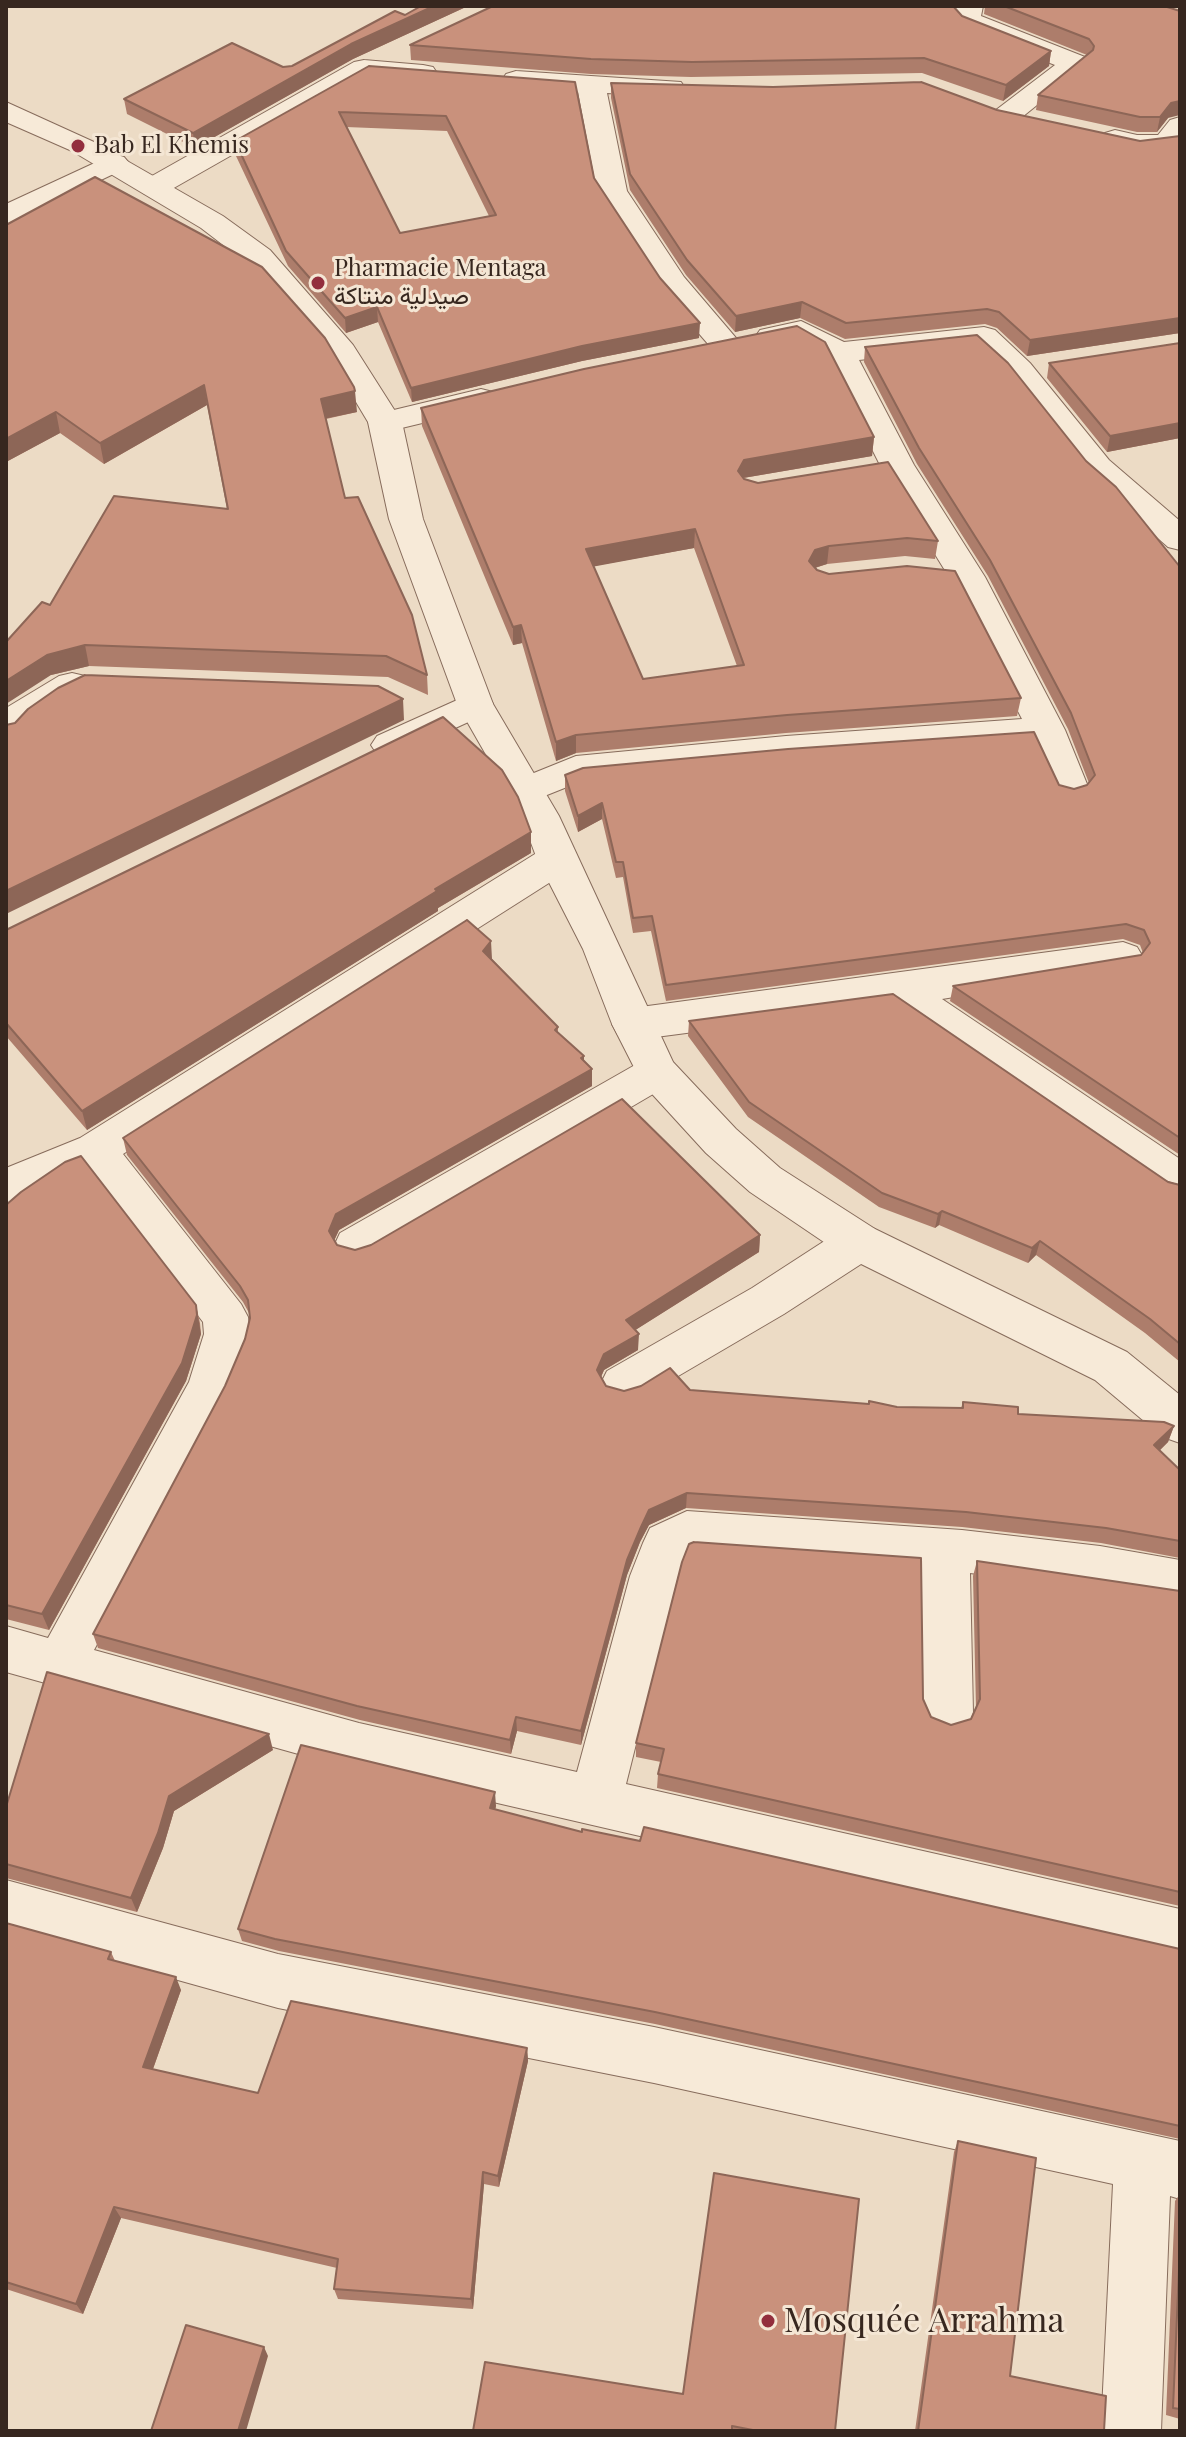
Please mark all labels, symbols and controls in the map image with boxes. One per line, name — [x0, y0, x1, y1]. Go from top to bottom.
place label: Bab El Khemis — [94, 132, 249, 160]
marker: Bab El Khemis — [69, 137, 87, 155]
place label: Pharmacie Mentaga صيدلية منتاكة — [334, 255, 546, 311]
marker: Pharmacie Mentaga صيدلية منتاكة — [309, 274, 327, 292]
place label: Mosquée Arrahma — [784, 2301, 1064, 2341]
marker: Mosquée Arrahma — [759, 2312, 777, 2330]

